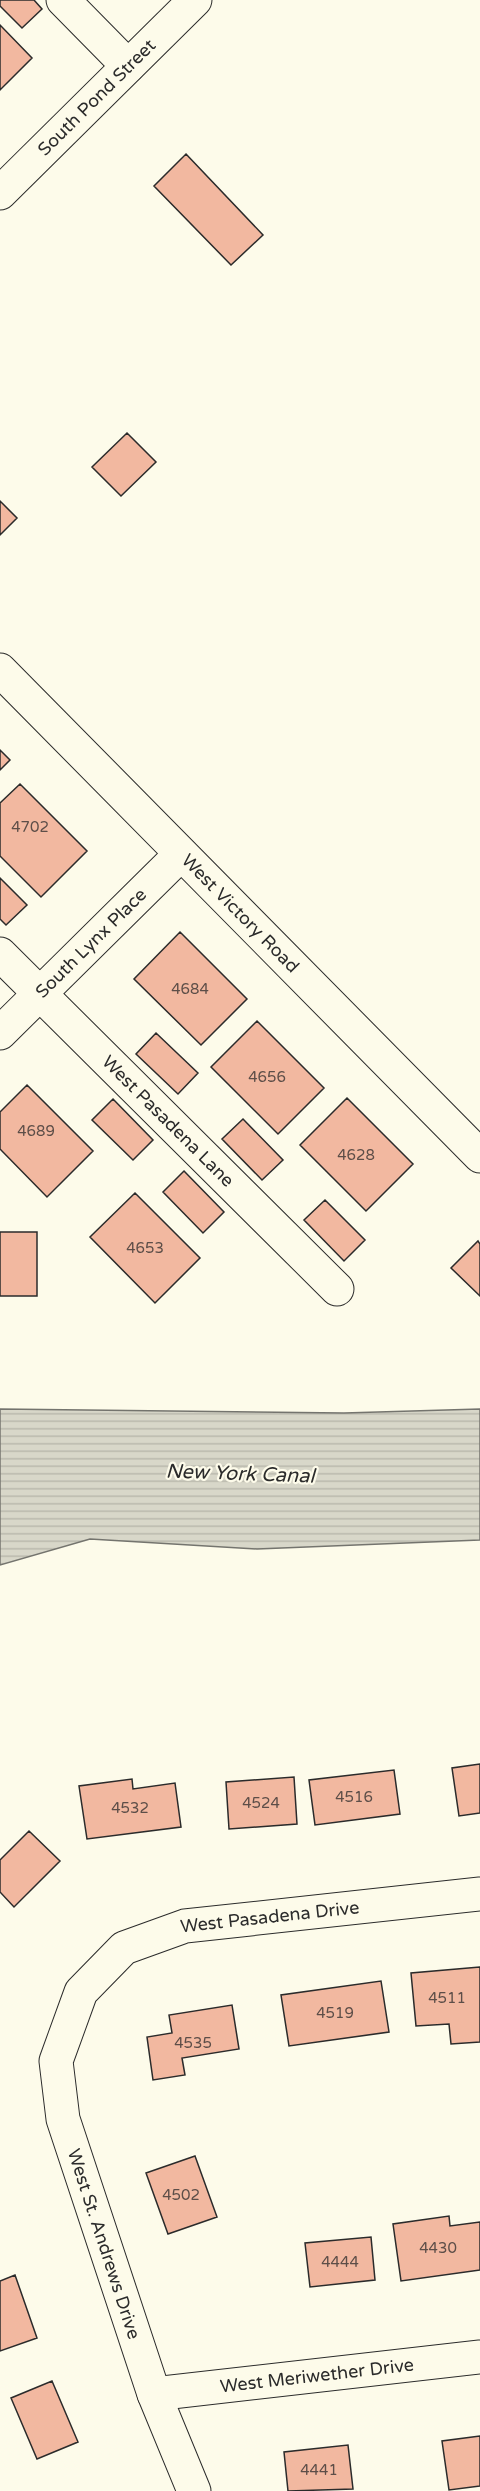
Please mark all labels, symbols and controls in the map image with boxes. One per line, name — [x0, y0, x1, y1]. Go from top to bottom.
street label: South Pond Street — [33, 34, 160, 160]
house number: 4702 — [11, 818, 49, 836]
street label: West Victory Road — [177, 849, 304, 977]
street label: South Lynx Place — [31, 883, 151, 1003]
house number: 4684 — [171, 980, 209, 998]
street label: West Pasadena Lane — [97, 1051, 239, 1191]
house number: 4656 — [248, 1068, 286, 1086]
house number: 4689 — [17, 1122, 55, 1140]
house number: 4628 — [337, 1146, 375, 1164]
house number: 4653 — [126, 1239, 164, 1257]
water label: New York Canal — [165, 1459, 317, 1489]
house number: 4516 — [335, 1788, 373, 1806]
house number: 4524 — [242, 1794, 280, 1812]
house number: 4532 — [111, 1799, 149, 1817]
street label: West Pasadena Drive — [179, 1896, 360, 1937]
house number: 4511 — [428, 1989, 466, 2007]
house number: 4519 — [316, 2004, 354, 2022]
house number: 4535 — [174, 2034, 212, 2052]
street label: West St. Andrews Drive — [63, 2146, 145, 2342]
house number: 4502 — [162, 2186, 200, 2204]
house number: 4430 — [419, 2239, 457, 2257]
house number: 4444 — [321, 2253, 359, 2271]
street label: West Meriwether Drive — [219, 2354, 415, 2397]
house number: 4441 — [300, 2461, 338, 2479]

